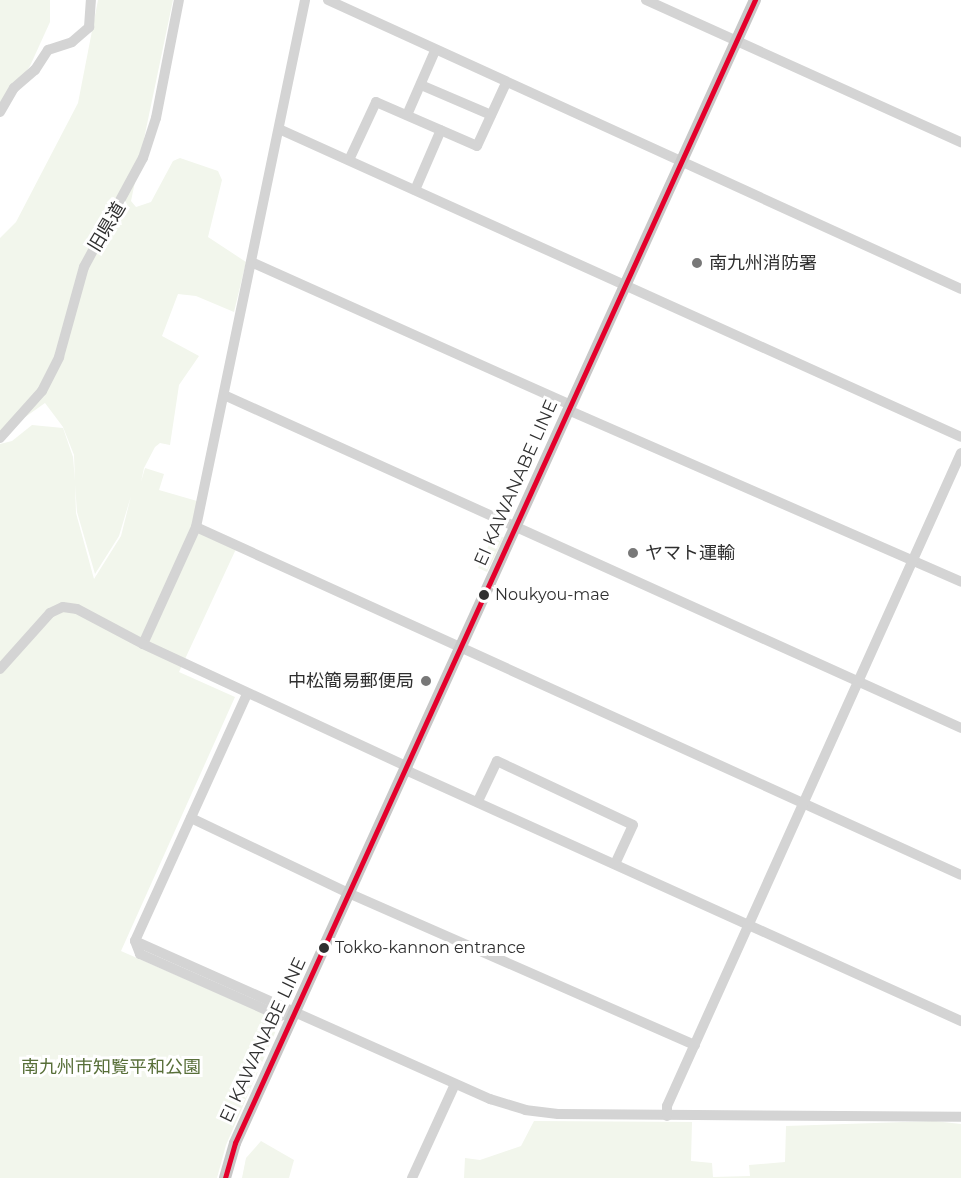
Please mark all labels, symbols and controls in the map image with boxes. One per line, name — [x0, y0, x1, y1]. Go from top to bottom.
street label: 旧県道 — [84, 198, 130, 256]
place label: 南九州消防署 — [709, 252, 817, 274]
marker: 南九州消防署 — [690, 256, 704, 270]
street label: EI KAWANABE LINE — [470, 397, 562, 569]
place label: ヤマト運輸 — [645, 542, 735, 564]
marker: ヤマト運輸 — [626, 546, 640, 560]
place label: Noukyou-mae — [495, 585, 609, 605]
marker: Noukyou-mae — [478, 589, 490, 601]
place label: 中松簡易郵便局 — [288, 670, 414, 692]
marker: 中松簡易郵便局 — [419, 674, 433, 688]
place label: Tokko-kannon entrance — [335, 938, 525, 958]
marker: Tokko-kannon entrance — [318, 942, 330, 954]
street label: EI KAWANABE LINE — [215, 954, 311, 1126]
park label: 南九州市知覧平和公園 — [21, 1056, 201, 1078]

